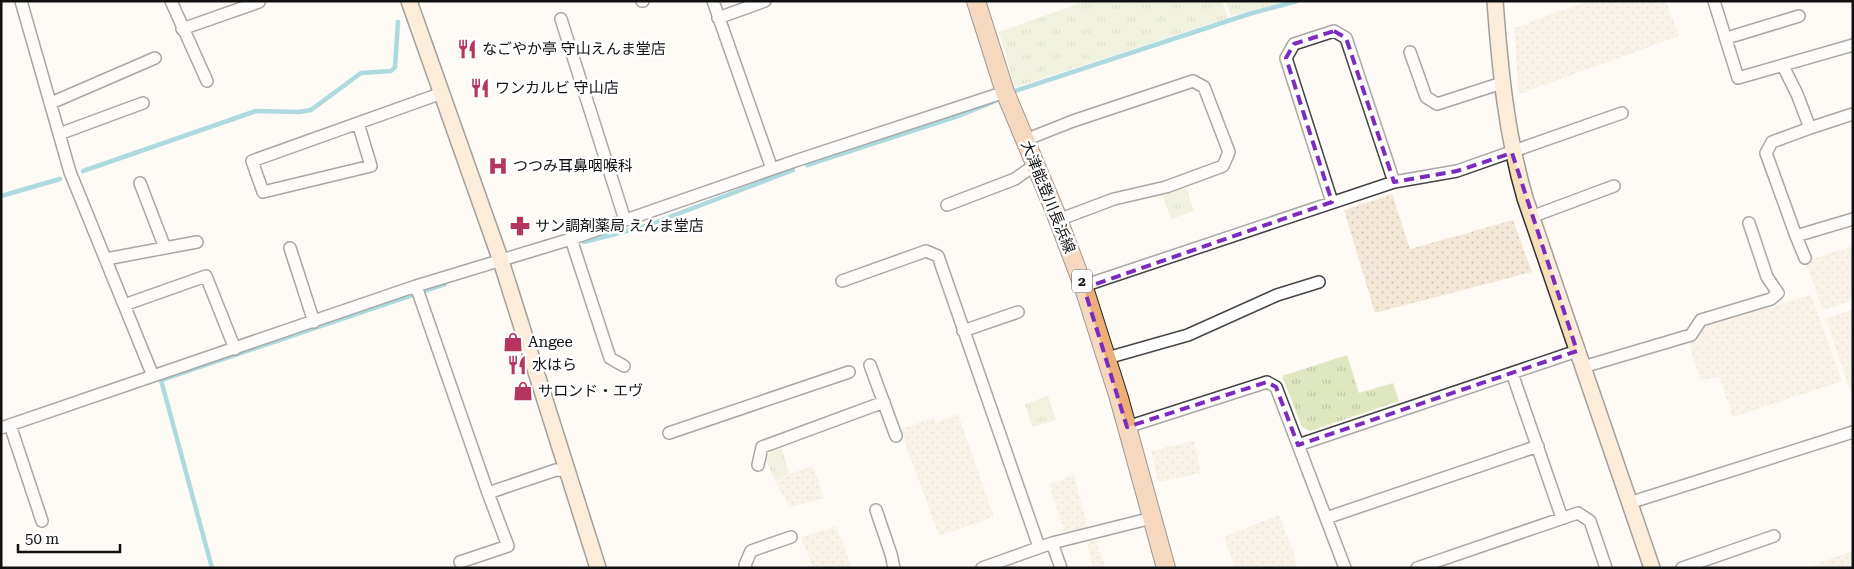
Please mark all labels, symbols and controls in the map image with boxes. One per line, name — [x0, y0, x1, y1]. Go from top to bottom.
restaurant icon: なごやか亭 守山えんま堂店 — [456, 38, 478, 60]
place label: なごやか亭 守山えんま堂店 — [482, 40, 666, 58]
restaurant icon: ワンカルビ 守山店 — [469, 77, 491, 99]
place label: ワンカルビ 守山店 — [495, 79, 619, 97]
street label: 大津能登川長浜線 — [1017, 138, 1079, 256]
hospital icon: つつみ耳鼻咽喉科 — [487, 155, 509, 177]
place label: つつみ耳鼻咽喉科 — [513, 157, 633, 175]
pharmacy icon: サン調剤薬局 えんま堂店 — [509, 215, 531, 237]
place label: サン調剤薬局 えんま堂店 — [535, 217, 704, 235]
road number: 2 — [1072, 270, 1092, 292]
shop icon: Angee — [502, 331, 524, 353]
place label: Angee — [528, 333, 573, 351]
restaurant icon: 水はら — [506, 354, 528, 376]
place label: 水はら — [532, 356, 577, 374]
shop icon: サロンド・エヴ — [512, 380, 534, 402]
place label: サロンド・エヴ — [538, 382, 643, 400]
scale bar — [18, 522, 120, 554]
text: 50 m — [25, 530, 60, 548]

